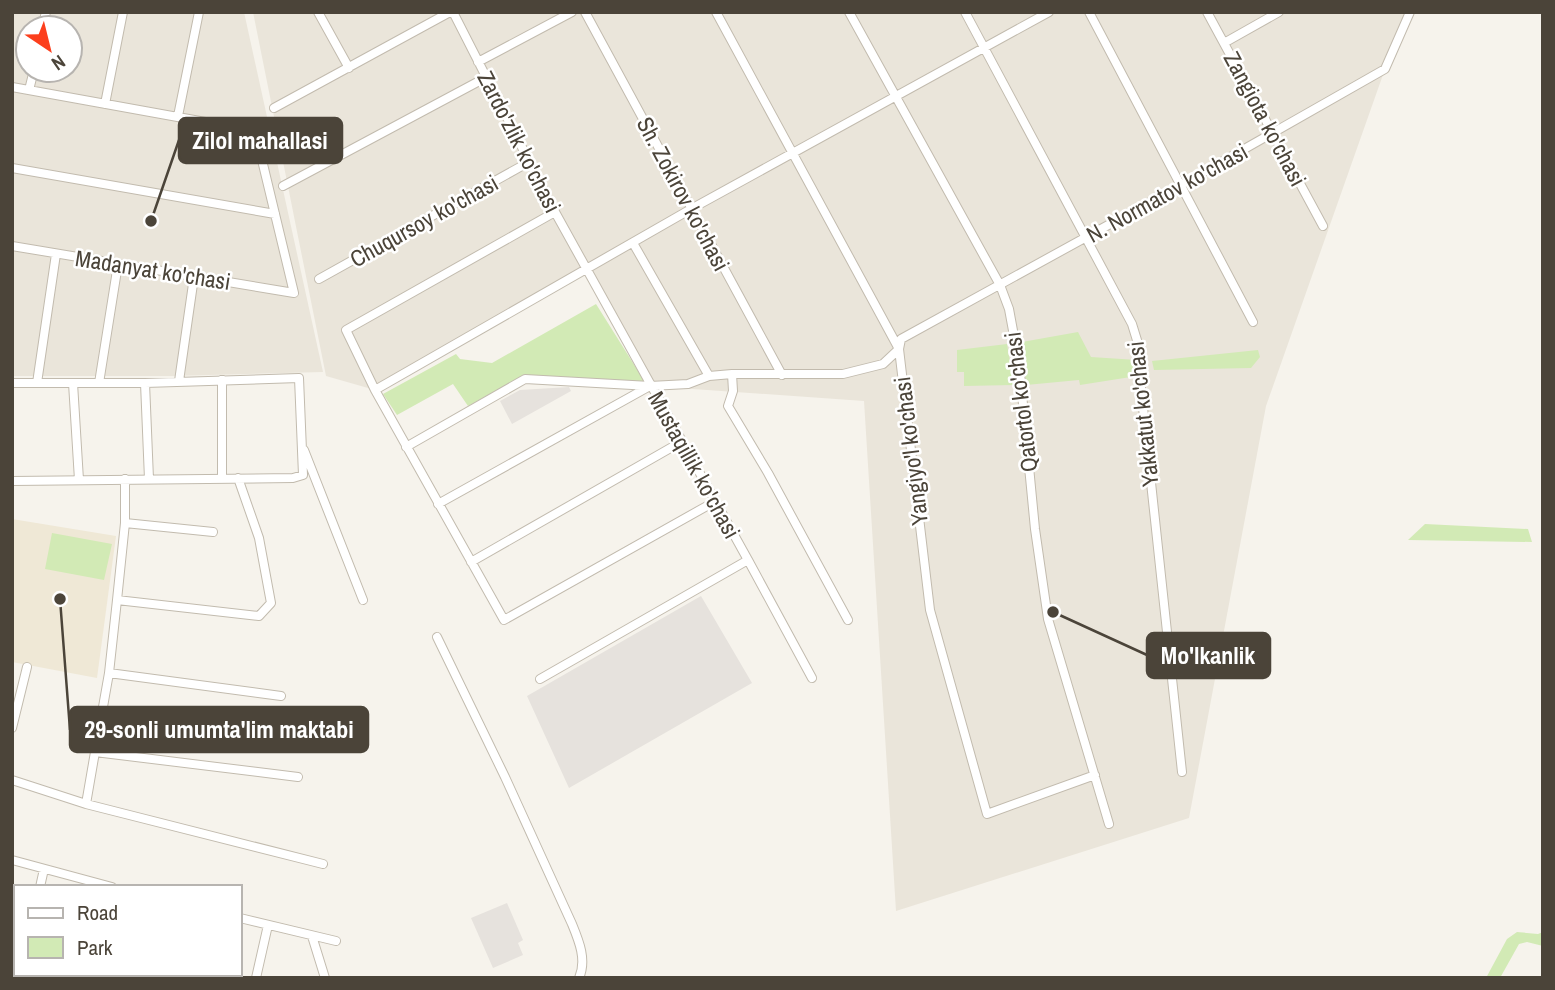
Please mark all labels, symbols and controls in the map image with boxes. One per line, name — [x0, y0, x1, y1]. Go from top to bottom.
north arrow — [14, 14, 84, 84]
street label: Zangiota ko'chasi — [1217, 46, 1314, 192]
text: N — [47, 49, 71, 77]
street label: Zardo'zlik ko'chasi — [470, 66, 568, 218]
street label: Sh. Zokirov ko'chasi — [630, 111, 737, 276]
callout: Zilol mahallasi — [179, 118, 342, 163]
text: Zilol mahallasi — [192, 124, 328, 156]
street label: N. Normatov ko'chasi — [1081, 135, 1253, 250]
street label: Chuqursoy ko'chasi — [344, 167, 503, 274]
street label: Madanyat ko'chasi — [73, 242, 233, 297]
street label: Qatortol ko'chasi — [997, 330, 1044, 474]
street label: Yakkatut ko'chasi — [1119, 340, 1166, 488]
street label: Yangiyo'l ko'chasi — [886, 375, 935, 527]
street label: Mustaqillik ko'chasi — [641, 386, 748, 544]
callout: Mo'lkanlik — [1147, 633, 1270, 678]
text: Mo'lkanlik — [1161, 639, 1255, 671]
callout: 29-sonli umumta'lim maktabi — [70, 707, 368, 752]
text: 29-sonli umumta'lim maktabi — [84, 713, 354, 745]
legend — [14, 885, 242, 976]
text: Road — [77, 898, 118, 927]
text: Park — [77, 933, 113, 962]

